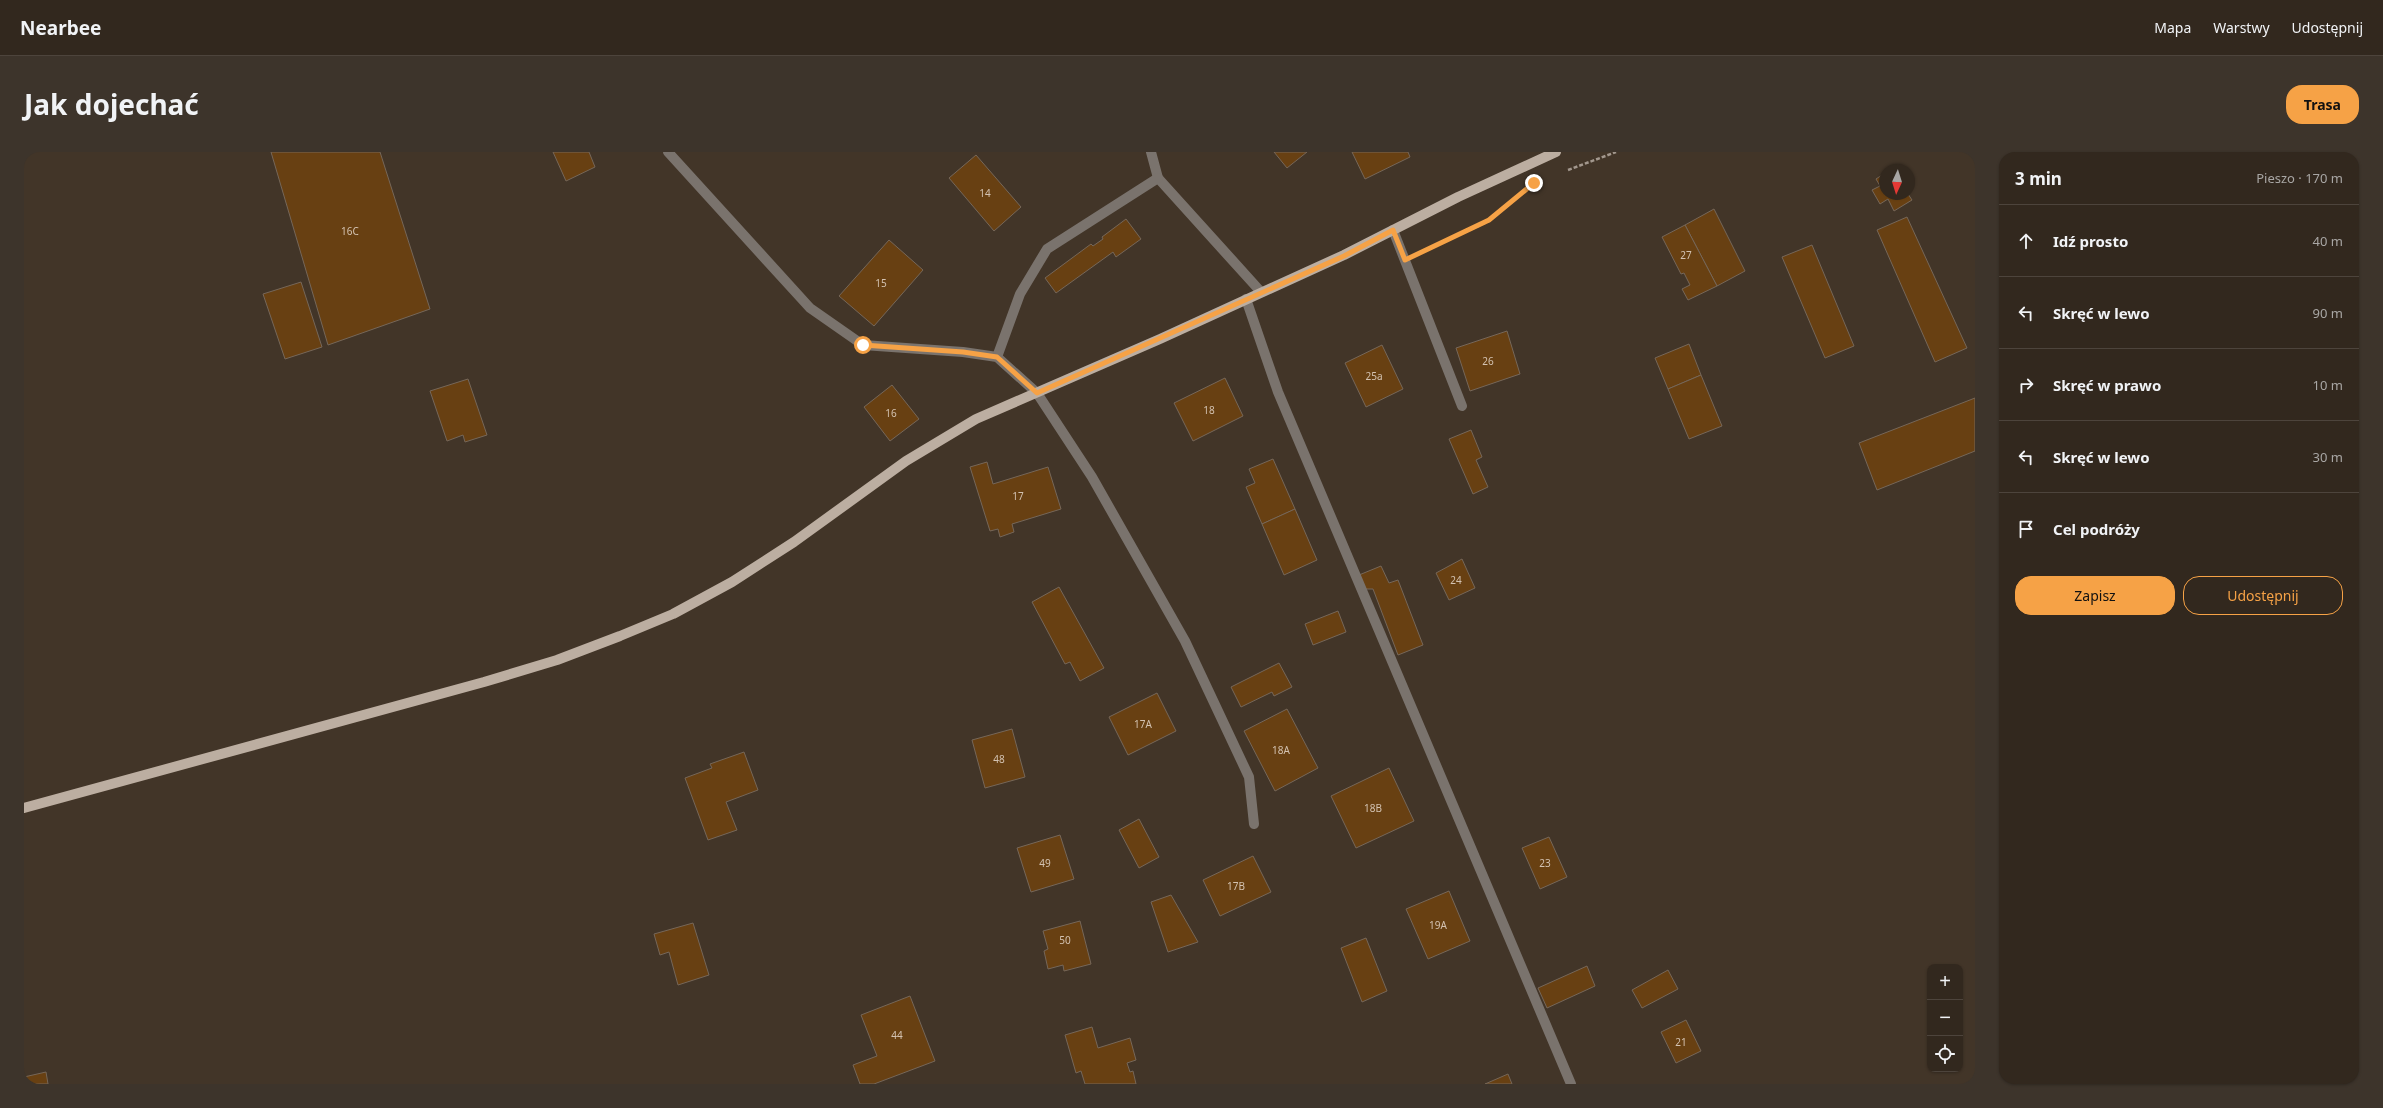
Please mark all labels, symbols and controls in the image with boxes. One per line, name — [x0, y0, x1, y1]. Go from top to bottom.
text: Nearbee — [20, 15, 101, 41]
text: Mapa — [2154, 18, 2191, 37]
text: Warstwy — [2213, 18, 2270, 37]
text: Udostępnij — [2292, 18, 2363, 37]
text: Jak dojechać — [24, 85, 199, 123]
button: Trasa — [2286, 85, 2359, 124]
north arrow — [1879, 164, 1915, 200]
text: 3 min — [2015, 167, 2062, 190]
text: Pieszo · 170 m — [2256, 169, 2343, 187]
route end — [1525, 174, 1543, 192]
house number: 14 — [979, 186, 991, 200]
house number: 16C — [341, 224, 360, 238]
icon: ahead — [2015, 230, 2037, 252]
text: Idź prosto — [2053, 231, 2128, 251]
text: 40 m — [2313, 232, 2343, 250]
house number: 27 — [1680, 248, 1692, 262]
house number: 15 — [875, 276, 887, 290]
icon: left — [2015, 302, 2037, 324]
text: Skręć w lewo — [2053, 303, 2150, 323]
text: 90 m — [2313, 304, 2343, 322]
route start — [854, 336, 872, 354]
house number: 26 — [1482, 354, 1494, 368]
house number: 25a — [1365, 369, 1383, 383]
icon: right — [2015, 374, 2037, 396]
text: Skręć w prawo — [2053, 375, 2161, 395]
text: 10 m — [2313, 376, 2343, 394]
house number: 18 — [1203, 403, 1215, 417]
house number: 16 — [885, 406, 897, 420]
icon: left — [2015, 446, 2037, 468]
text: Skręć w lewo — [2053, 447, 2150, 467]
text: 30 m — [2313, 448, 2343, 466]
house number: 17 — [1012, 489, 1024, 503]
icon: arrive — [2015, 518, 2037, 540]
text: Cel podróży — [2053, 519, 2140, 539]
house number: 24 — [1450, 573, 1462, 587]
button: Zapisz — [2015, 576, 2175, 615]
button: Udostępnij — [2183, 576, 2343, 615]
house number: 17A — [1134, 717, 1153, 731]
house number: 18A — [1272, 743, 1291, 757]
house number: 48 — [993, 752, 1005, 766]
house number: 18B — [1364, 801, 1382, 815]
house number: 49 — [1039, 856, 1051, 870]
house number: 23 — [1539, 856, 1551, 870]
house number: 17B — [1227, 879, 1245, 893]
house number: 19A — [1429, 918, 1448, 932]
house number: 50 — [1059, 933, 1071, 947]
map controls — [1927, 964, 1963, 1072]
button: + — [1927, 964, 1963, 1000]
button: − — [1927, 1000, 1963, 1036]
house number: 44 — [891, 1028, 903, 1042]
house number: 21 — [1675, 1035, 1687, 1049]
button: locate — [1927, 1036, 1963, 1072]

